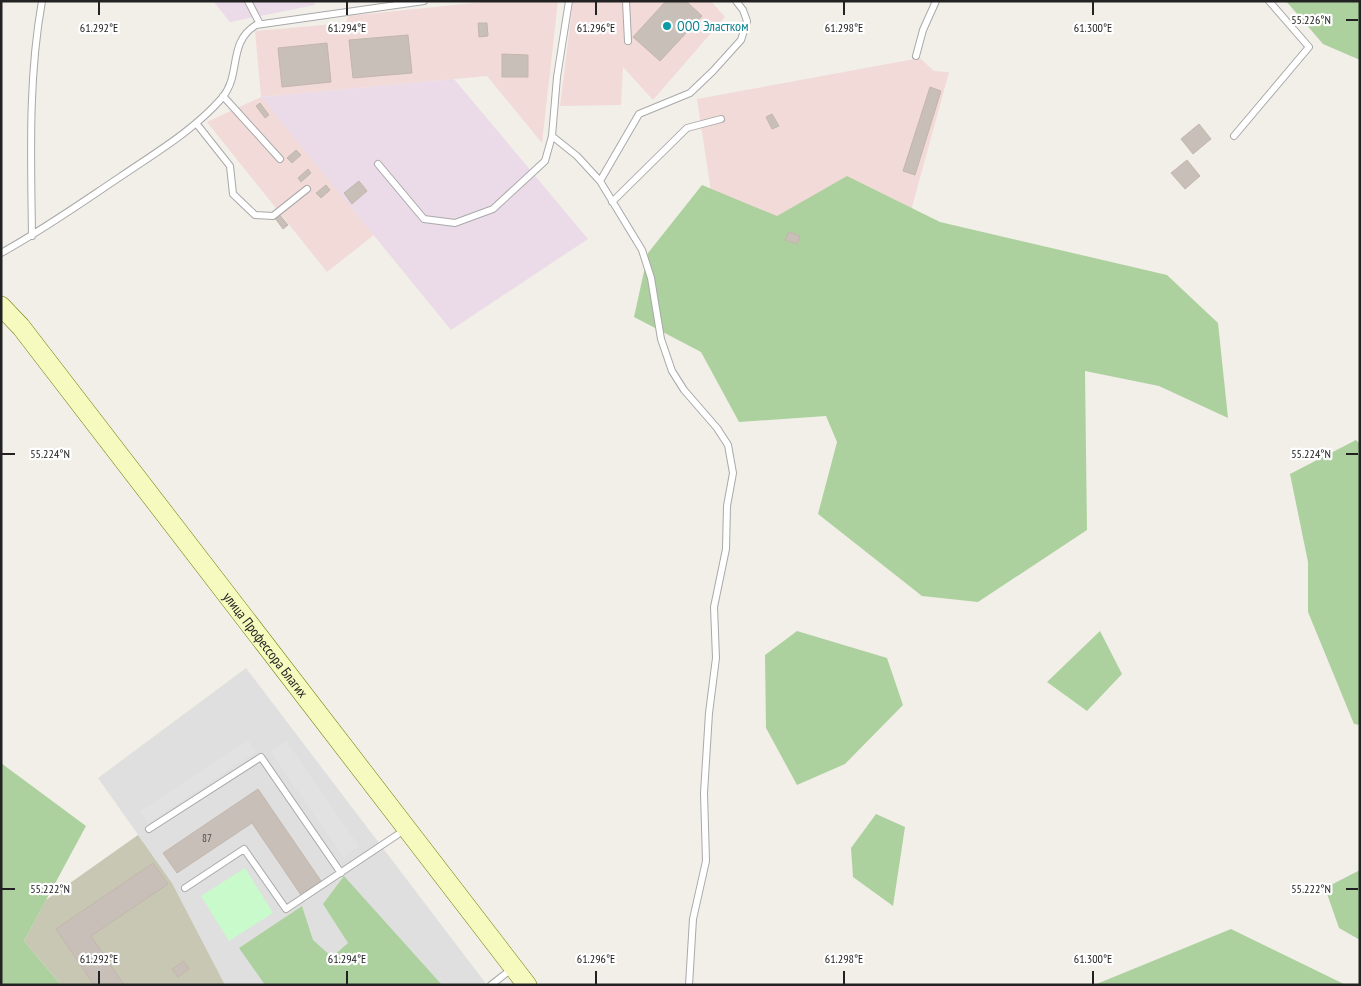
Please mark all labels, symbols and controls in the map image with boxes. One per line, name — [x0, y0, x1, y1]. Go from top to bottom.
text: 55.226°N — [1291, 12, 1331, 27]
place label: ООО Эластком — [677, 17, 748, 35]
text: 61.292°E — [80, 20, 118, 35]
text: 61.294°E — [328, 20, 366, 35]
text: 61.296°E — [577, 20, 615, 35]
marker: ООО Эластком — [661, 20, 673, 32]
text: 61.298°E — [825, 20, 863, 35]
text: 61.300°E — [1074, 20, 1112, 35]
text: 55.224°N — [30, 446, 70, 461]
text: 55.224°N — [1291, 446, 1331, 461]
street label: улица Профессора Благих — [219, 588, 312, 701]
house number: 87 — [202, 831, 212, 845]
text: 55.222°N — [30, 881, 70, 896]
text: 55.222°N — [1291, 881, 1331, 896]
text: 61.292°E — [80, 951, 118, 966]
text: 61.294°E — [328, 951, 366, 966]
text: 61.296°E — [577, 951, 615, 966]
text: 61.298°E — [825, 951, 863, 966]
text: 61.300°E — [1074, 951, 1112, 966]

